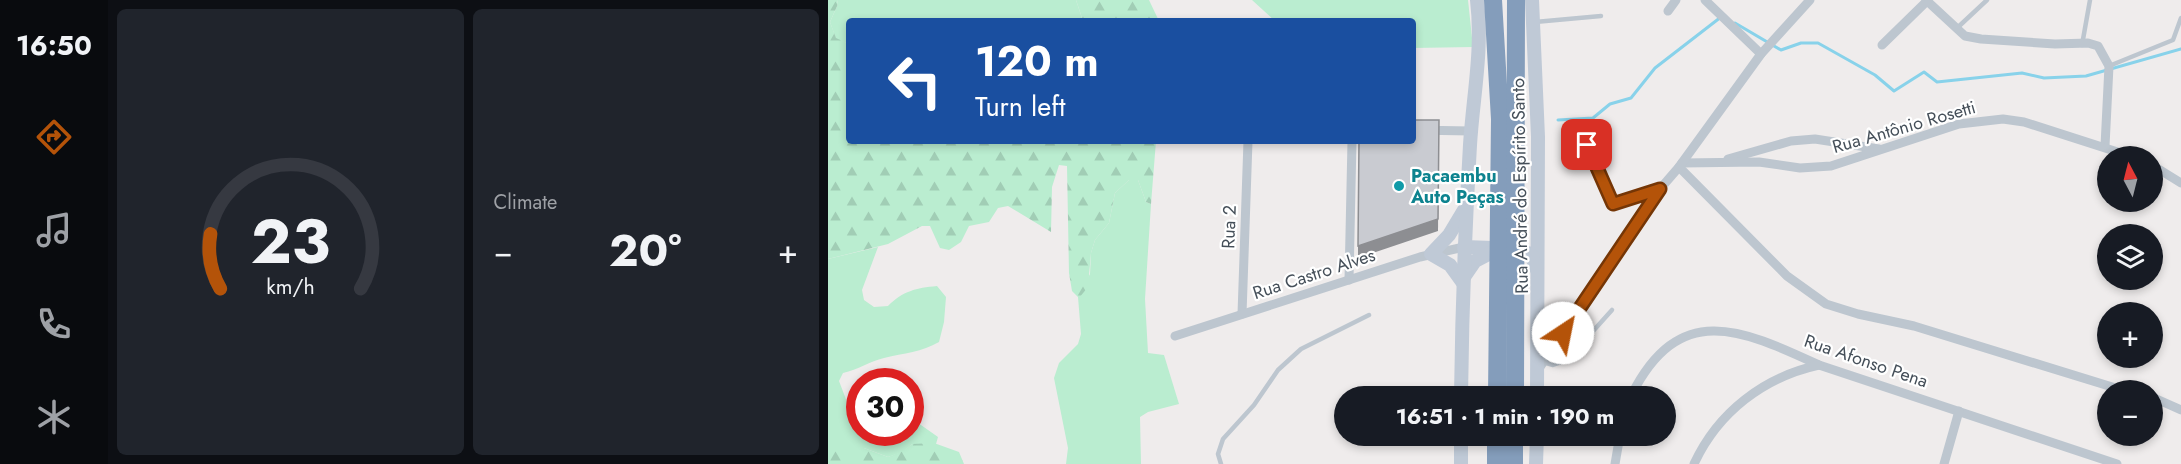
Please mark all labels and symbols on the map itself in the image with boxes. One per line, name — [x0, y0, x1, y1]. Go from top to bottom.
street label: Rua André do Espírito Santo — [1505, 78, 1535, 294]
street label: Rua Antônio Rosetti — [1829, 94, 1979, 160]
pin — [1561, 119, 1612, 170]
north arrow — [2097, 146, 2163, 212]
place label: Pacaembu Auto Peças — [1410, 163, 1504, 210]
marker: Pacaembu Auto Peças — [1392, 179, 1406, 193]
street label: Rua 2 — [1215, 205, 1243, 249]
street label: Rua Castro Alves — [1249, 242, 1379, 306]
position arrow — [1531, 301, 1595, 365]
street label: Rua Afonso Pena — [1801, 328, 1931, 394]
speed limit sign: 30 — [846, 368, 924, 446]

